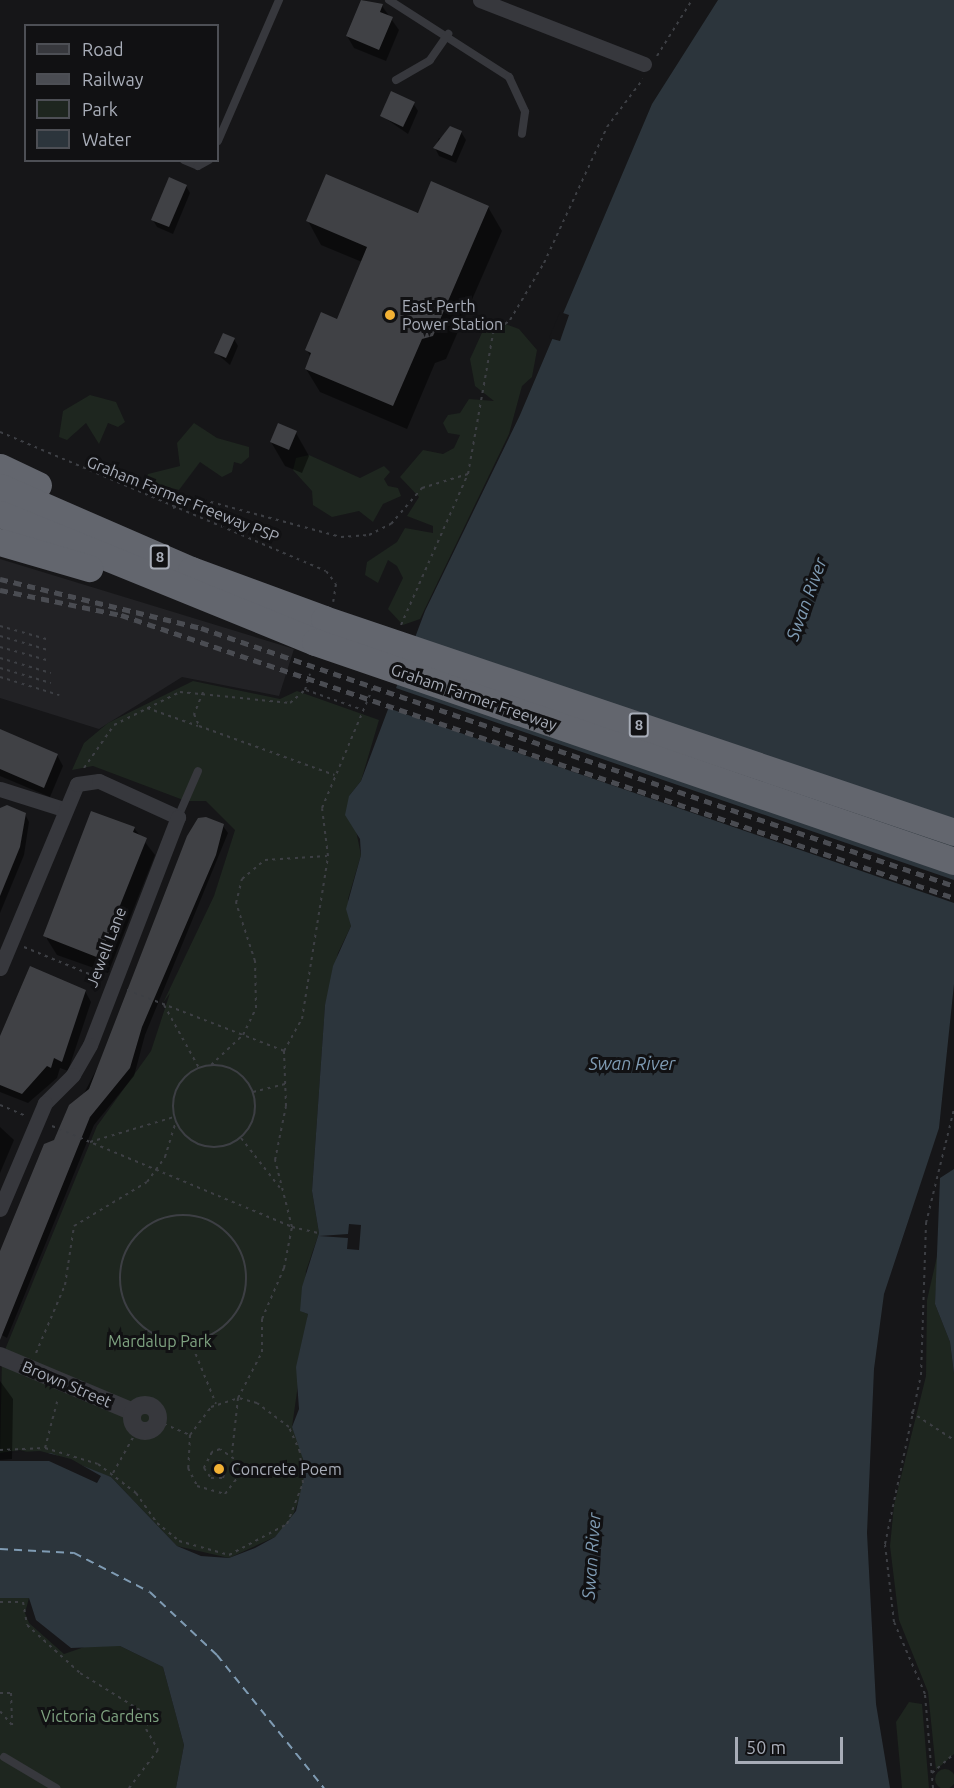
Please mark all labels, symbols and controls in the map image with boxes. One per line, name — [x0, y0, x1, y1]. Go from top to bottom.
legend — [24, 24, 219, 162]
text: Road — [82, 39, 124, 59]
text: Railway — [82, 69, 143, 89]
text: Park — [82, 99, 118, 119]
text: Water — [82, 129, 131, 149]
place label: East Perth Power Station — [402, 296, 503, 334]
marker: East Perth Power Station — [383, 308, 397, 322]
street label: Graham Farmer Freeway PSP — [84, 452, 282, 546]
road number: 8 — [150, 545, 170, 569]
water label: Swan River — [781, 555, 831, 643]
street label: Graham Farmer Freeway — [388, 660, 560, 734]
road number: 8 — [628, 713, 650, 737]
street label: Jewell Lane — [82, 904, 130, 990]
water label: Swan River — [589, 1052, 675, 1074]
park label: Mardalup Park — [108, 1331, 212, 1351]
street label: Brown Street — [19, 1357, 115, 1411]
place label: Concrete Poem — [231, 1459, 342, 1479]
marker: Concrete Poem — [212, 1462, 226, 1476]
water label: Swan River — [577, 1512, 605, 1600]
park label: Victoria Gardens — [41, 1706, 159, 1726]
scale bar — [738, 1725, 846, 1763]
text: 50 m — [746, 1737, 786, 1757]

